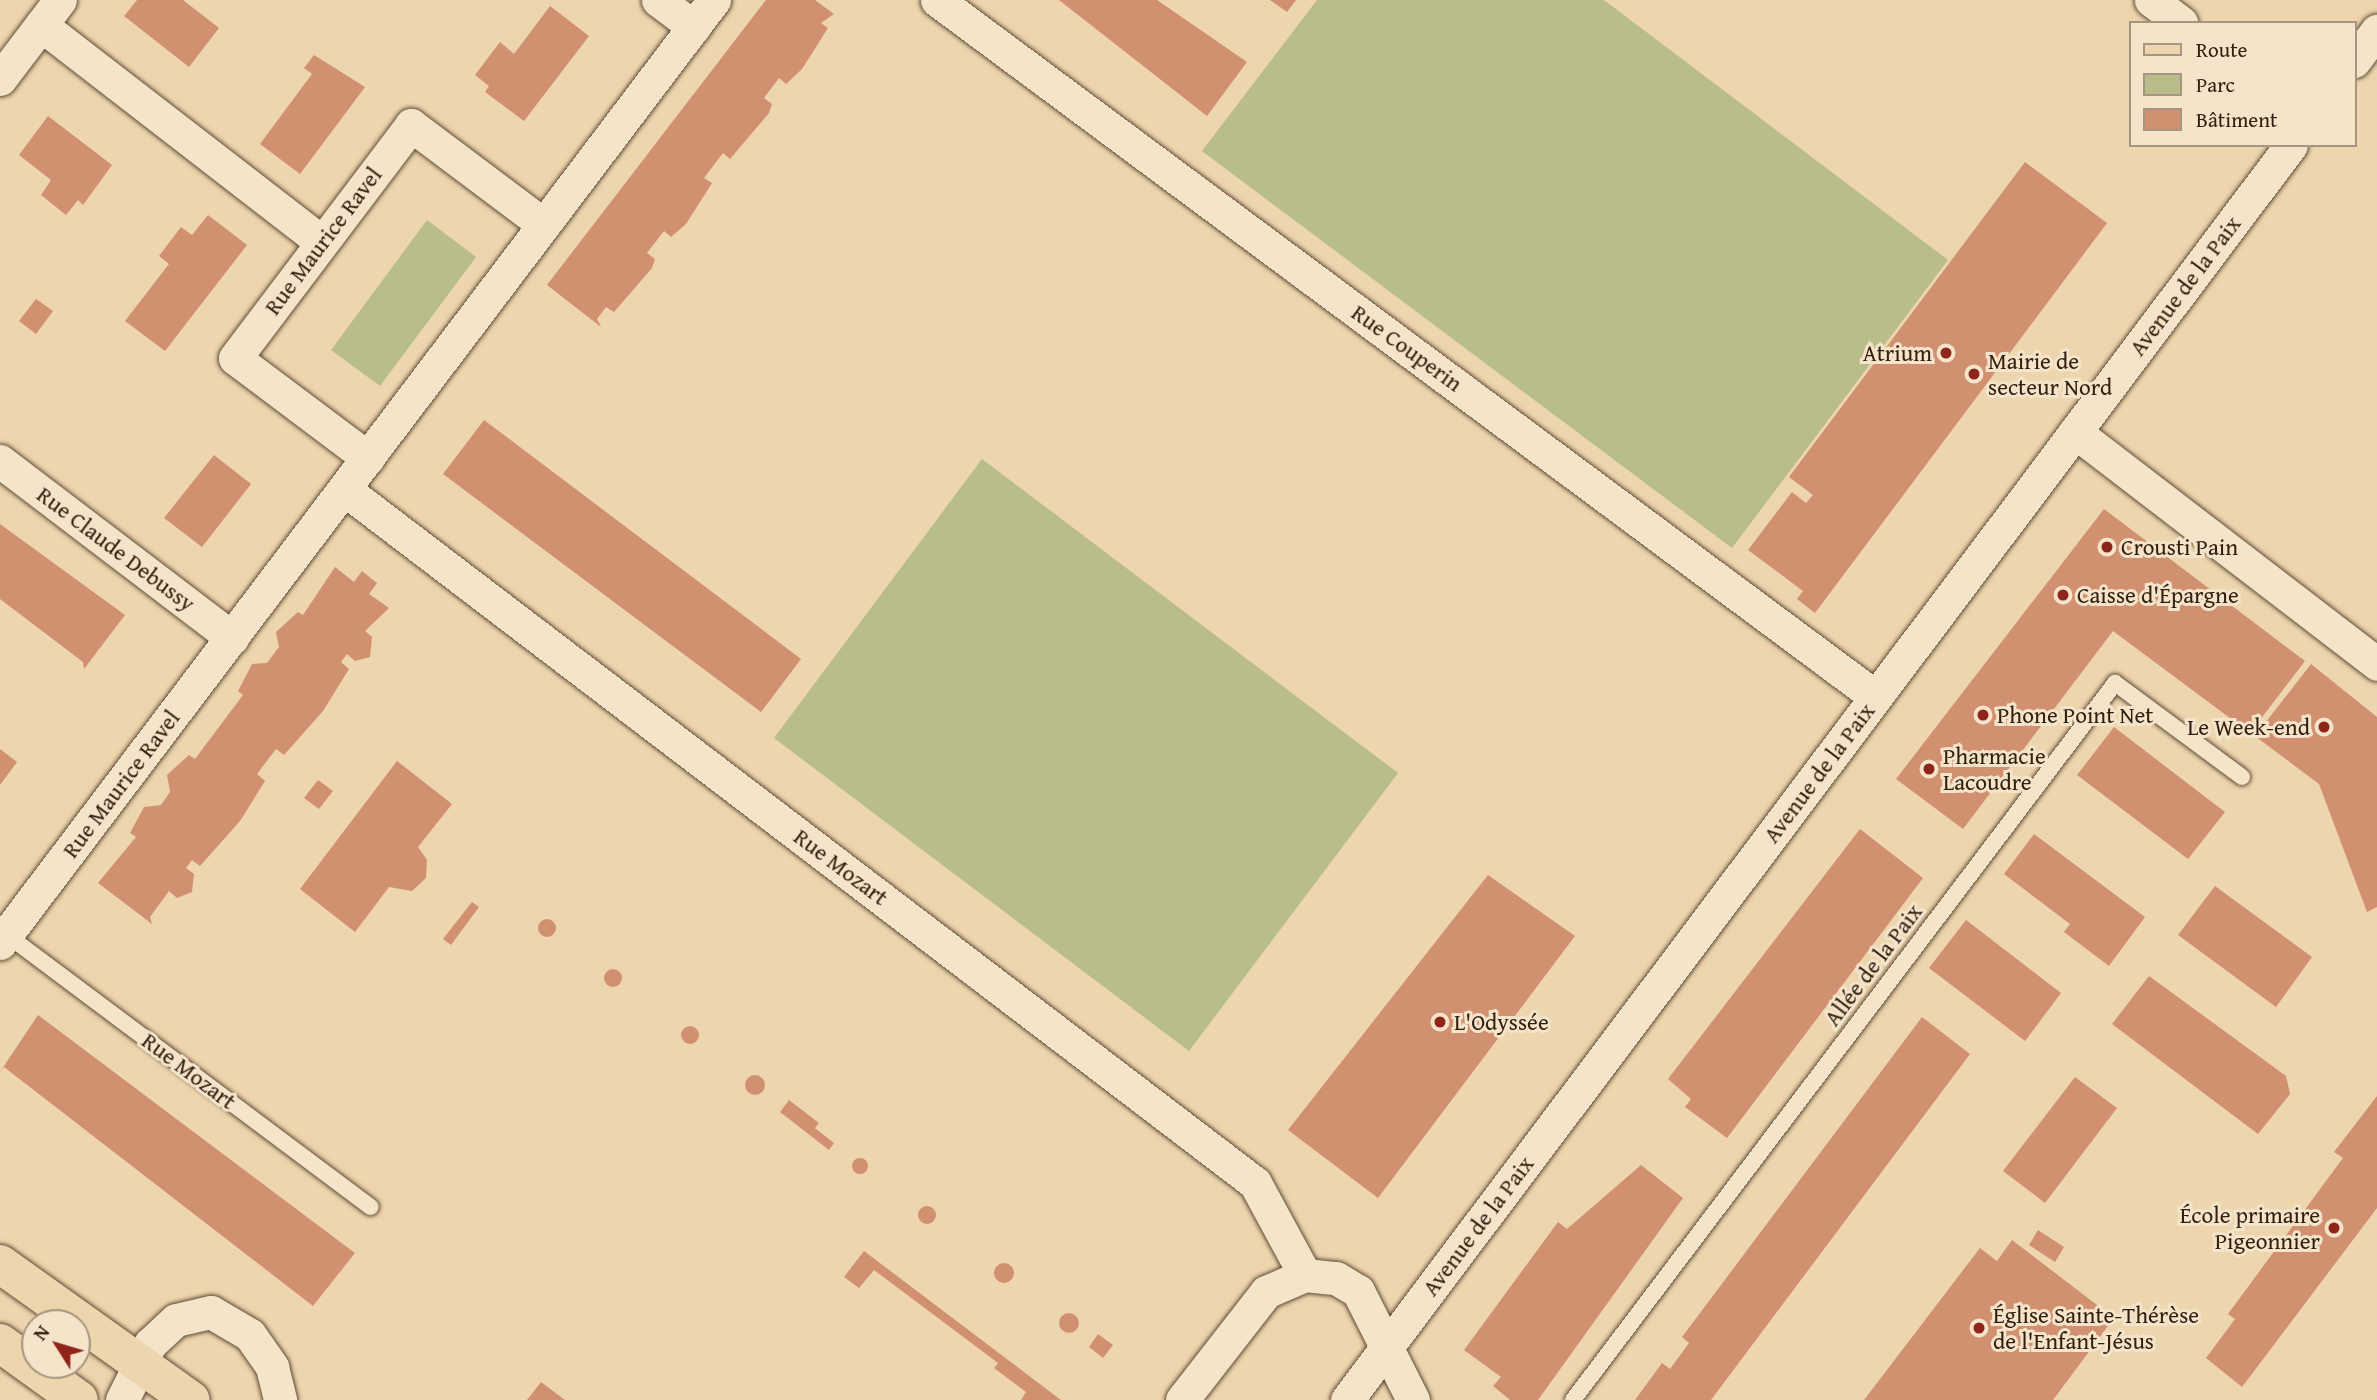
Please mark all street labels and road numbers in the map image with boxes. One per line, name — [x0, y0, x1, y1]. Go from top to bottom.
street label: Rue Maurice Ravel — [259, 162, 387, 320]
street label: Avenue de la Paix — [2124, 211, 2246, 361]
street label: Rue Couperin — [1346, 299, 1468, 397]
street label: Rue Claude Debussy — [32, 481, 200, 617]
street label: Avenue de la Paix — [1758, 698, 1880, 848]
street label: Rue Maurice Ravel — [57, 705, 185, 863]
street label: Rue Mozart — [789, 823, 893, 911]
street label: Allée de la Paix — [1818, 899, 1928, 1031]
street label: Rue Mozart — [137, 1027, 241, 1115]
street label: Avenue de la Paix — [1417, 1151, 1539, 1301]

